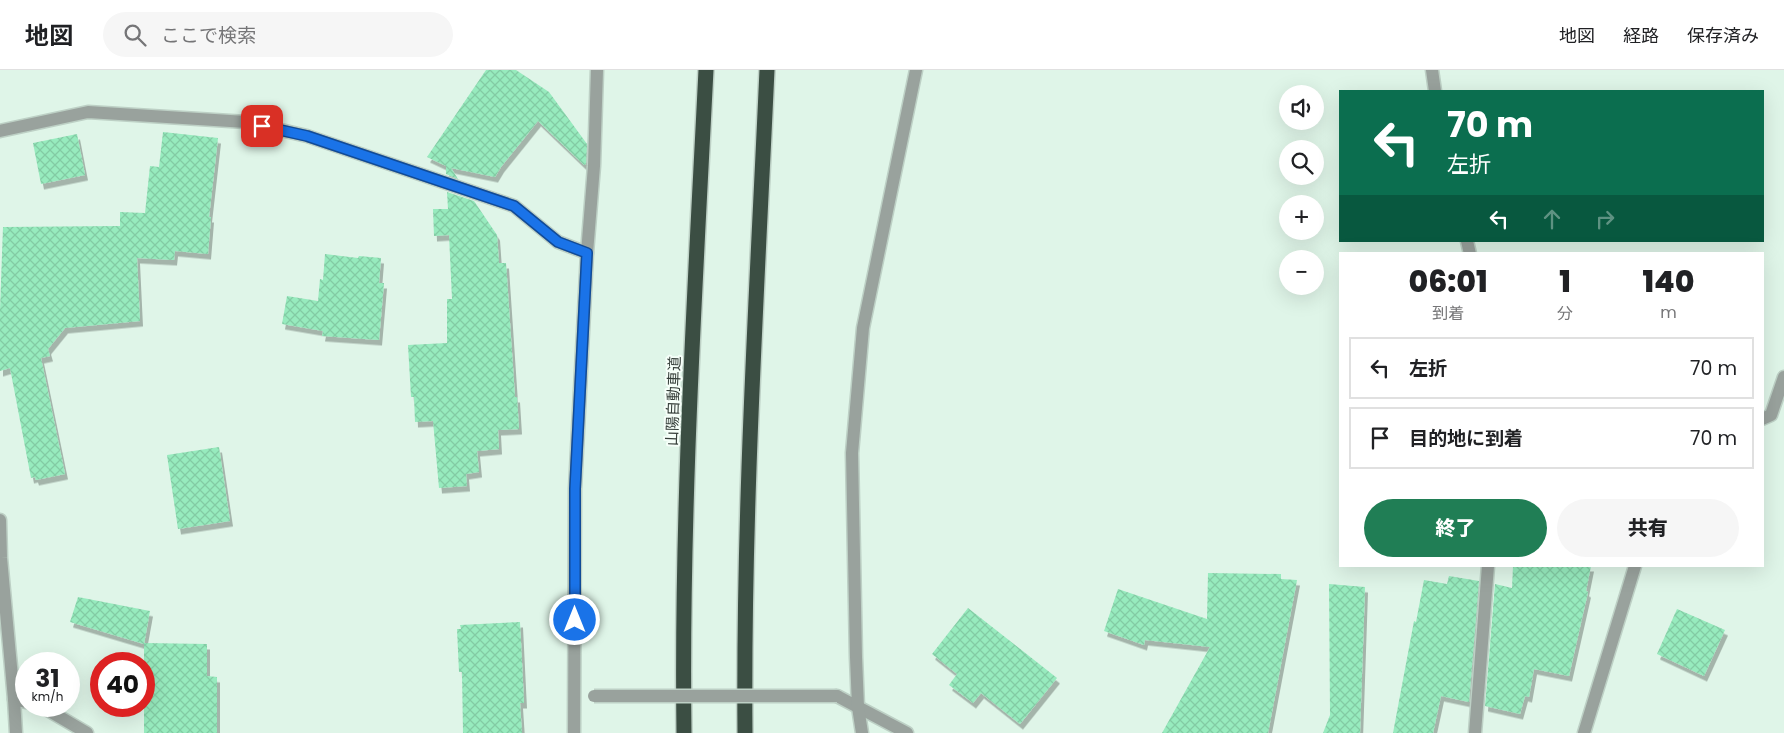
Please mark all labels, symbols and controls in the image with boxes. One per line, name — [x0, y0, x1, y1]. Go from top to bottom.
search box — [103, 12, 453, 57]
text: 地図 — [25, 19, 73, 52]
icon: search — [121, 21, 149, 49]
text: ここで検索 — [161, 22, 256, 49]
text: 地図 — [1559, 23, 1595, 48]
text: 経路 — [1623, 23, 1659, 48]
text: 保存済み — [1687, 23, 1759, 48]
map controls — [1279, 85, 1324, 295]
button: sound — [1279, 85, 1324, 130]
text: 70 m — [1447, 100, 1533, 149]
pin — [241, 105, 283, 147]
icon: left — [1364, 110, 1429, 175]
icon: arrive — [248, 112, 276, 140]
button: search — [1279, 140, 1324, 185]
text: 左折 — [1447, 149, 1491, 180]
button: + — [1279, 195, 1324, 240]
icon: left — [1485, 205, 1513, 233]
icon: ahead — [1538, 205, 1566, 233]
icon: right — [1591, 205, 1619, 233]
button: − — [1279, 250, 1324, 295]
text: 06:01 — [1408, 260, 1488, 303]
text: 1 — [1559, 260, 1571, 303]
text: 140 — [1642, 260, 1695, 303]
text: m — [1660, 301, 1677, 324]
text: 到着 — [1432, 302, 1464, 325]
text: 分 — [1557, 302, 1573, 325]
icon: left — [1366, 354, 1394, 382]
text: 左折 — [1409, 355, 1447, 382]
text: 70 m — [1690, 355, 1737, 382]
street label: 山陽自動車道 — [661, 356, 685, 446]
icon: arrive — [1366, 424, 1394, 452]
text: 目的地に到着 — [1409, 425, 1523, 452]
text: 70 m — [1690, 425, 1737, 452]
button: 終了 — [1364, 499, 1547, 557]
button: 共有 — [1557, 499, 1739, 557]
position arrow — [548, 593, 600, 645]
speed limit sign: 40 — [90, 652, 155, 717]
text: 31 — [35, 661, 60, 696]
text: km/h — [32, 688, 63, 705]

